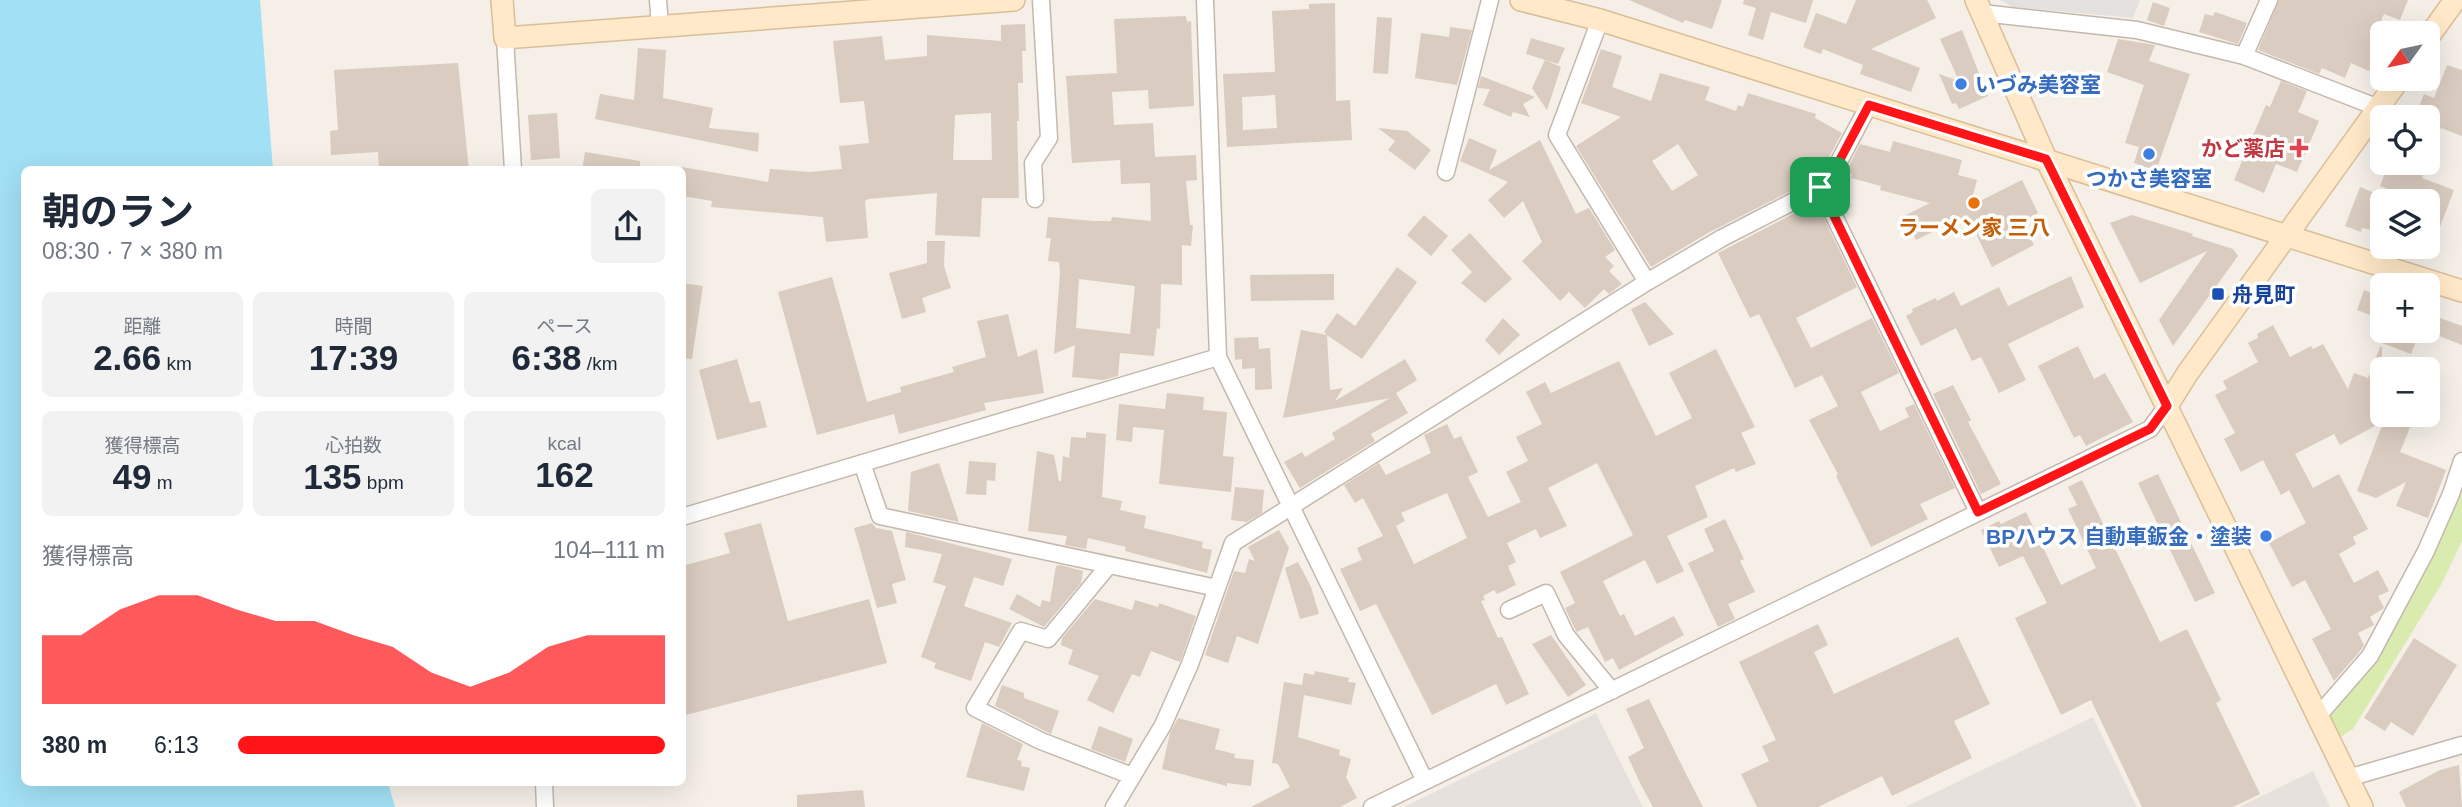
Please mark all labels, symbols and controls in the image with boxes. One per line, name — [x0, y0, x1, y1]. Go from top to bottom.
north arrow — [2370, 21, 2440, 91]
map controls — [2370, 21, 2440, 427]
place label: いづみ美容室 — [1975, 73, 2101, 96]
marker: いづみ美容室 — [1953, 76, 1969, 92]
button: locate — [2370, 105, 2440, 175]
place label: かど薬店 — [2201, 137, 2285, 160]
marker: かど薬店 — [2291, 140, 2307, 156]
marker: つかさ美容室 — [2141, 146, 2157, 162]
pin — [1790, 157, 1850, 217]
place label: つかさ美容室 — [2086, 167, 2212, 190]
icon: arrive — [1801, 168, 1839, 206]
button: share — [591, 189, 665, 263]
button: layers — [2370, 189, 2440, 259]
text: 朝のラン — [42, 191, 194, 233]
marker: ラーメン家 三八 — [1966, 195, 1982, 211]
place label: ラーメン家 三八 — [1898, 216, 2050, 239]
text: 08:30 · 7 × 380 m — [42, 238, 223, 264]
button: + — [2370, 273, 2440, 343]
place label: 舟見町 — [2232, 283, 2295, 306]
marker: 舟見町 — [2210, 286, 2226, 302]
text: 距離 — [123, 316, 162, 337]
text: 時間 — [334, 316, 373, 337]
text: ペース — [536, 316, 593, 337]
text: 2.66 — [93, 338, 161, 377]
text: 17:39 — [309, 338, 398, 377]
text: 6:38 — [512, 338, 582, 377]
text: km — [161, 353, 192, 374]
text: /km — [582, 353, 617, 374]
button: − — [2370, 357, 2440, 427]
text: kcal — [548, 433, 581, 454]
text: 獲得標高 — [104, 435, 181, 456]
text: 心拍数 — [325, 435, 382, 456]
text: 162 — [535, 455, 594, 494]
text: 49 — [112, 457, 151, 496]
text: 135 — [303, 457, 362, 496]
text: m — [151, 472, 173, 493]
text: bpm — [362, 472, 404, 493]
place label: BPハウス 自動車鈑金・塗装 — [1986, 525, 2252, 548]
marker: BPハウス 自動車鈑金・塗装 — [2258, 528, 2274, 544]
text: 104–111 m — [553, 537, 665, 563]
text: 獲得標高 — [42, 543, 134, 569]
text: 380 m — [42, 732, 107, 758]
text: 6:13 — [154, 732, 199, 758]

